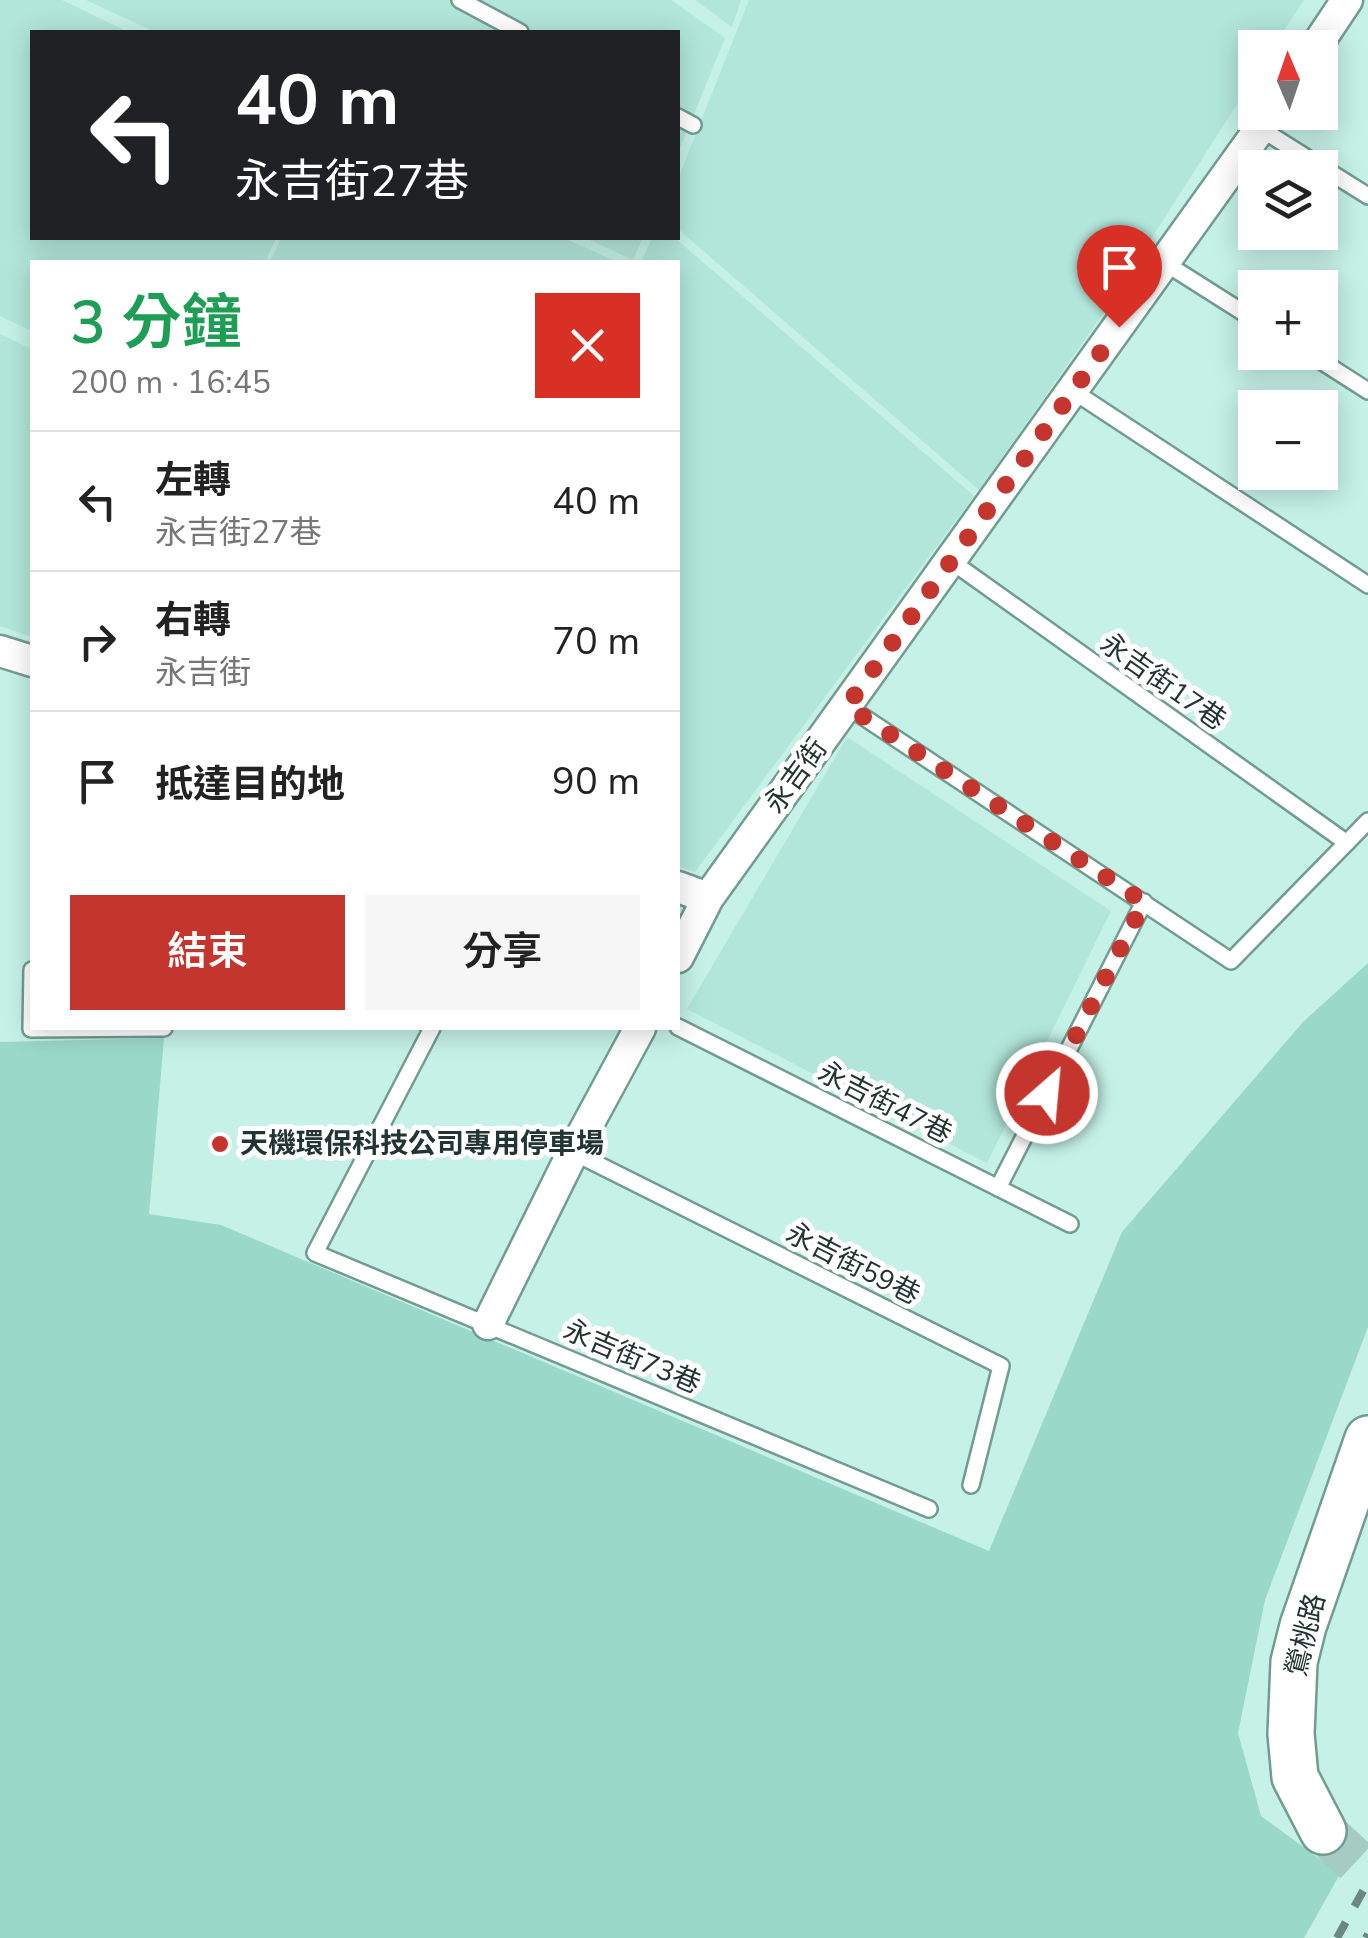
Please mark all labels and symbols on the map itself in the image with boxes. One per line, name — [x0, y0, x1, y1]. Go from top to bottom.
north arrow — [1238, 30, 1338, 130]
pin — [1077, 225, 1162, 328]
street label: 永吉街17巷 — [1092, 625, 1234, 739]
street label: 永吉街 — [756, 731, 836, 821]
position arrow — [995, 1041, 1099, 1145]
street label: 永吉街47巷 — [812, 1053, 958, 1153]
place label: 天機環保科技公司專用停車場 — [240, 1125, 604, 1163]
marker: 天機環保科技公司專用停車場 — [209, 1133, 231, 1155]
street label: 永吉街59巷 — [780, 1214, 926, 1314]
street label: 永吉街73巷 — [558, 1311, 706, 1403]
street label: 鶯桃路 — [1277, 1590, 1335, 1680]

